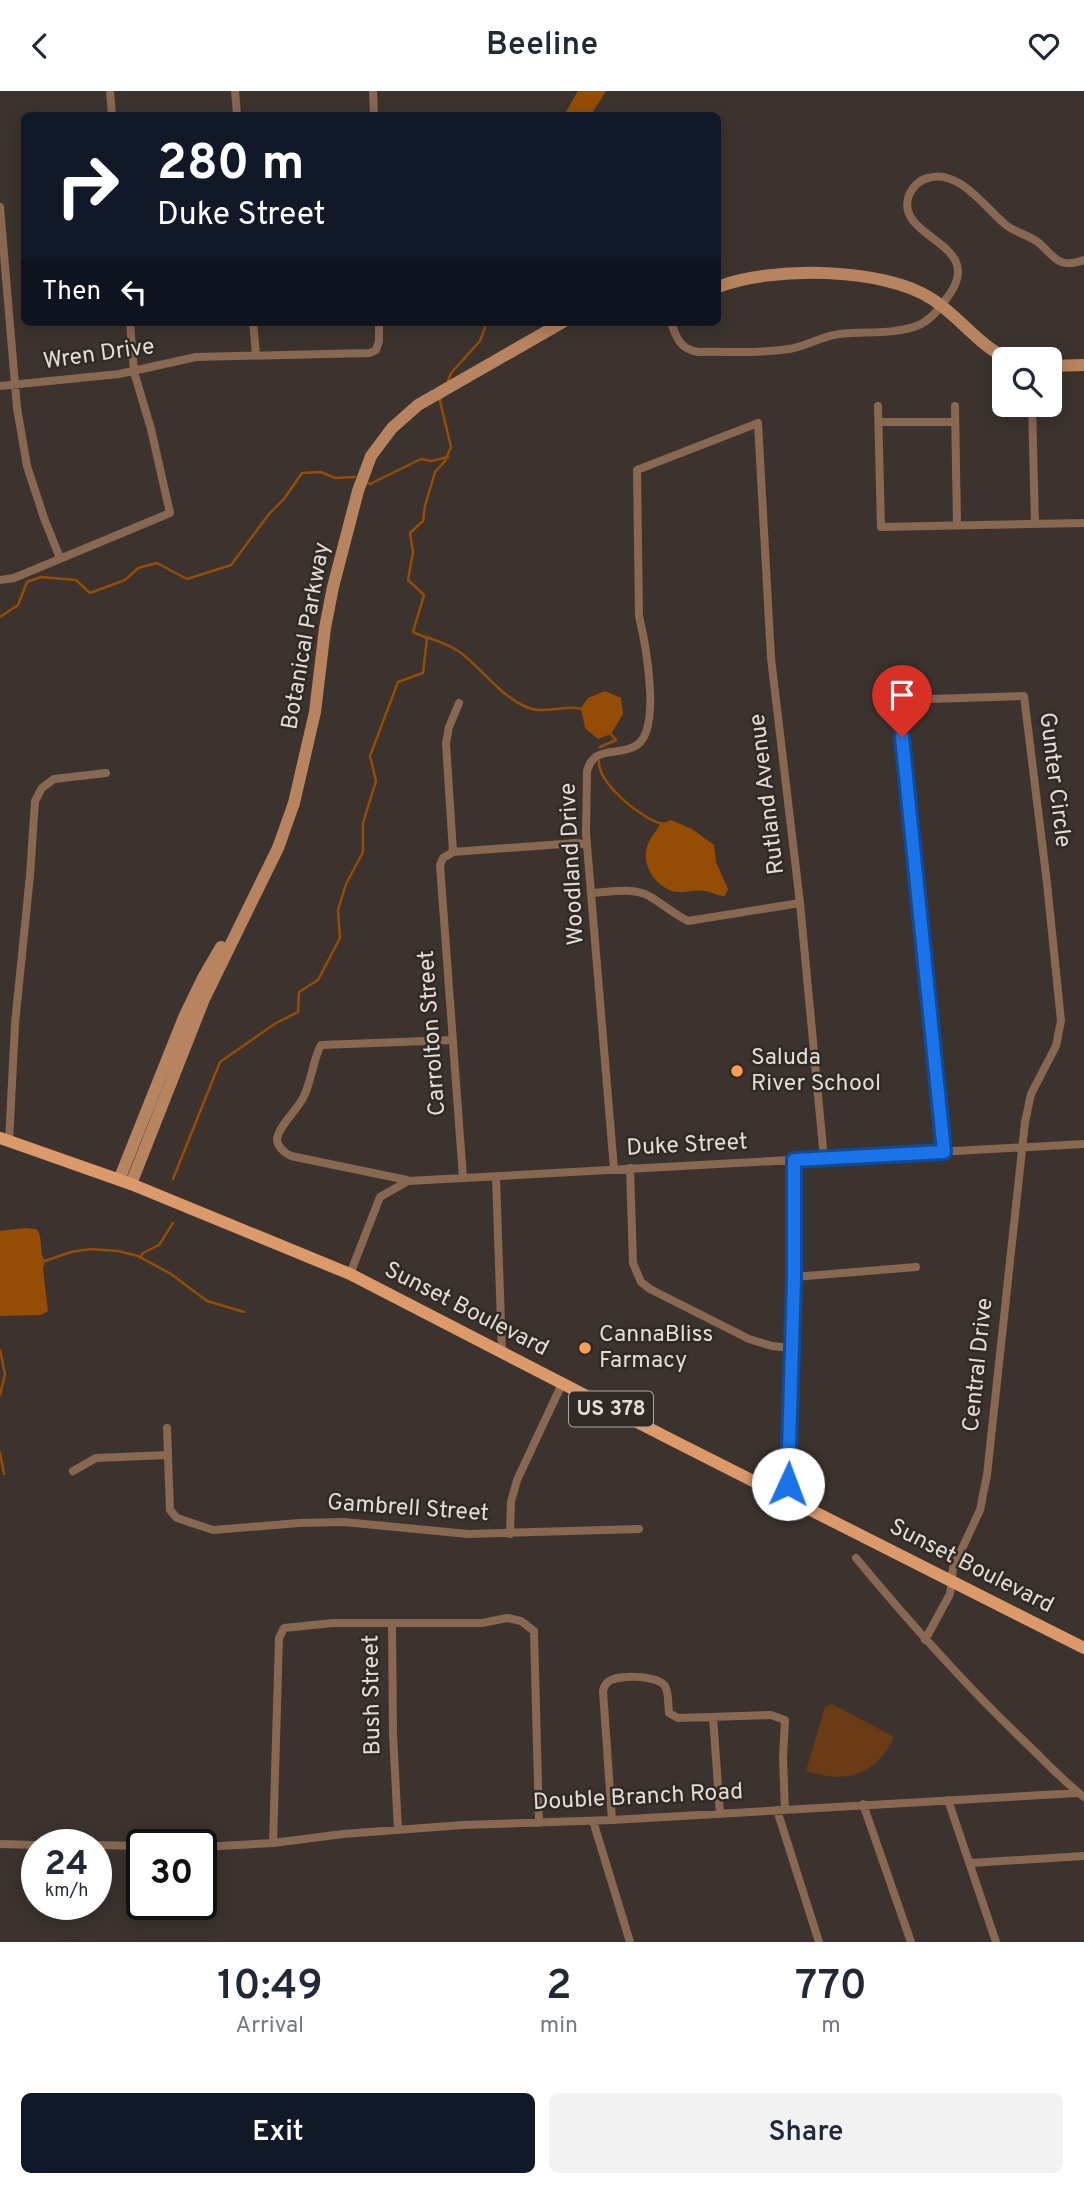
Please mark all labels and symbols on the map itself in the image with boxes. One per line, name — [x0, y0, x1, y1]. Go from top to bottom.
street label: Wren Drive — [42, 333, 156, 377]
street label: Botanical Parkway — [276, 540, 338, 732]
pin — [872, 665, 932, 737]
street label: Gunter Circle — [1031, 711, 1077, 849]
street label: Rutland Avenue — [744, 712, 792, 876]
street label: Woodland Drive — [554, 782, 592, 946]
street label: Carrolton Street — [413, 949, 453, 1117]
place label: Saluda River School — [751, 1044, 881, 1099]
marker: Saluda River School — [729, 1063, 745, 1079]
street label: Duke Street — [626, 1128, 748, 1164]
street label: Sunset Boulevard — [379, 1256, 553, 1364]
street label: Central Drive — [958, 1297, 1000, 1433]
place label: CannaBliss Farmacy — [599, 1321, 713, 1376]
marker: CannaBliss Farmacy — [577, 1340, 593, 1356]
road number: US 378 — [569, 1391, 653, 1427]
position arrow — [751, 1447, 825, 1521]
street label: Gambrell Street — [326, 1489, 490, 1529]
street label: Sunset Boulevard — [884, 1513, 1058, 1621]
street label: Bush Street — [357, 1635, 389, 1755]
street label: Double Branch Road — [532, 1778, 744, 1818]
speed limit sign: 30 — [126, 1829, 217, 1920]

